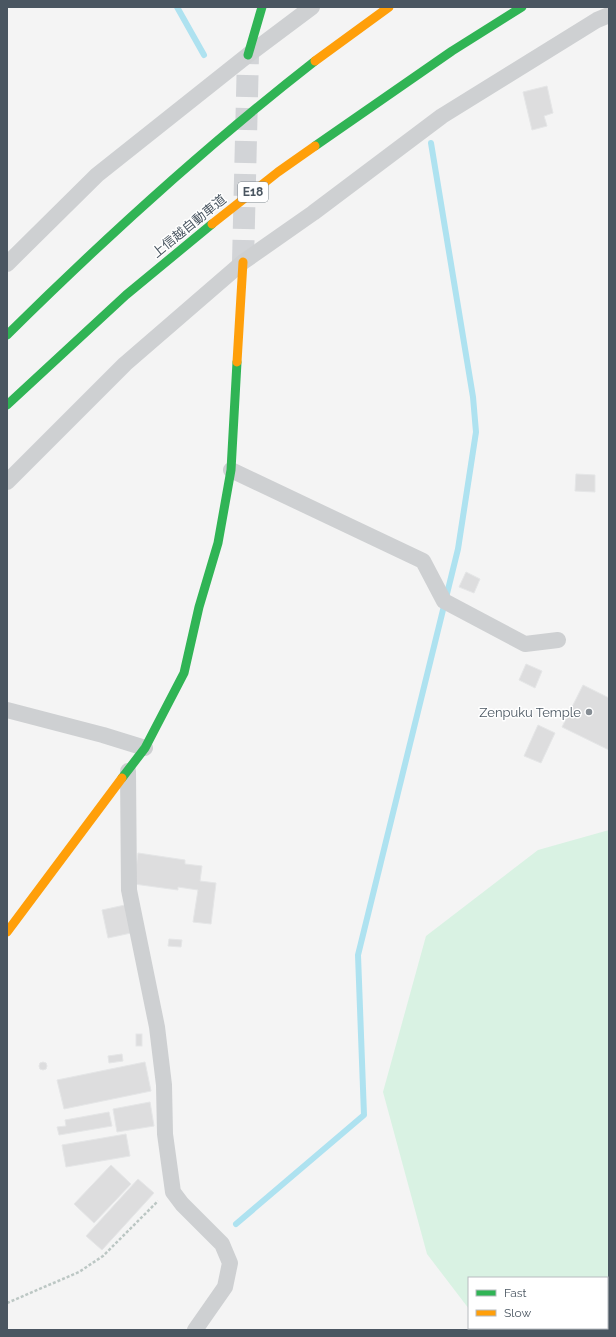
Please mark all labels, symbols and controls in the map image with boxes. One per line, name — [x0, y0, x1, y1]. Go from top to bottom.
road number: E18 — [238, 182, 268, 202]
street label: 上信越自動車道 — [149, 192, 229, 260]
place label: Zenpuku Temple — [479, 705, 581, 720]
marker: Zenpuku Temple — [584, 707, 594, 717]
legend — [468, 1277, 608, 1329]
text: Fast — [504, 1286, 527, 1300]
text: Slow — [504, 1306, 531, 1320]

